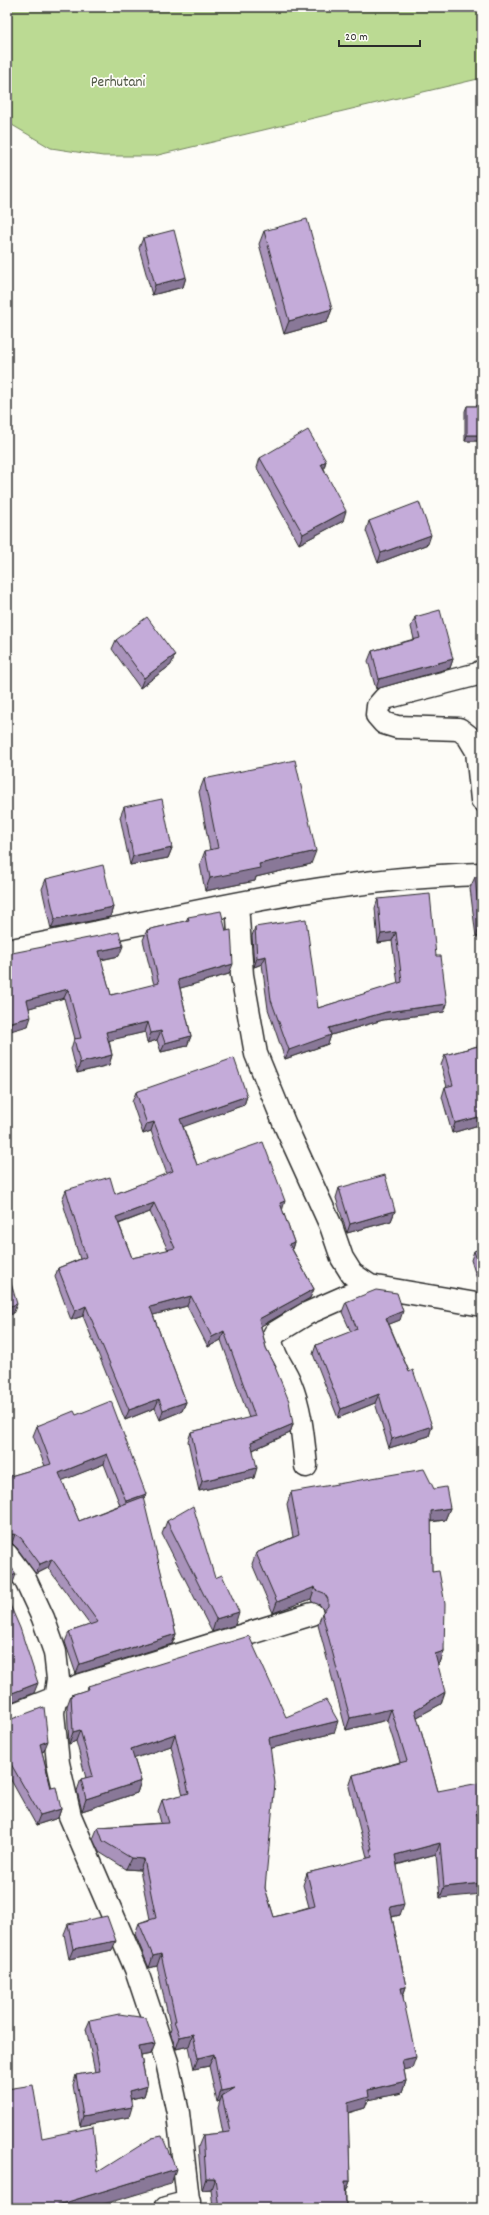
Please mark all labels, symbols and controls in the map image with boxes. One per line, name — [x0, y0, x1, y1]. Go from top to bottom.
scale bar — [339, 22, 420, 48]
text: 20 m — [345, 29, 368, 46]
park label: Perhutani — [91, 72, 146, 94]

